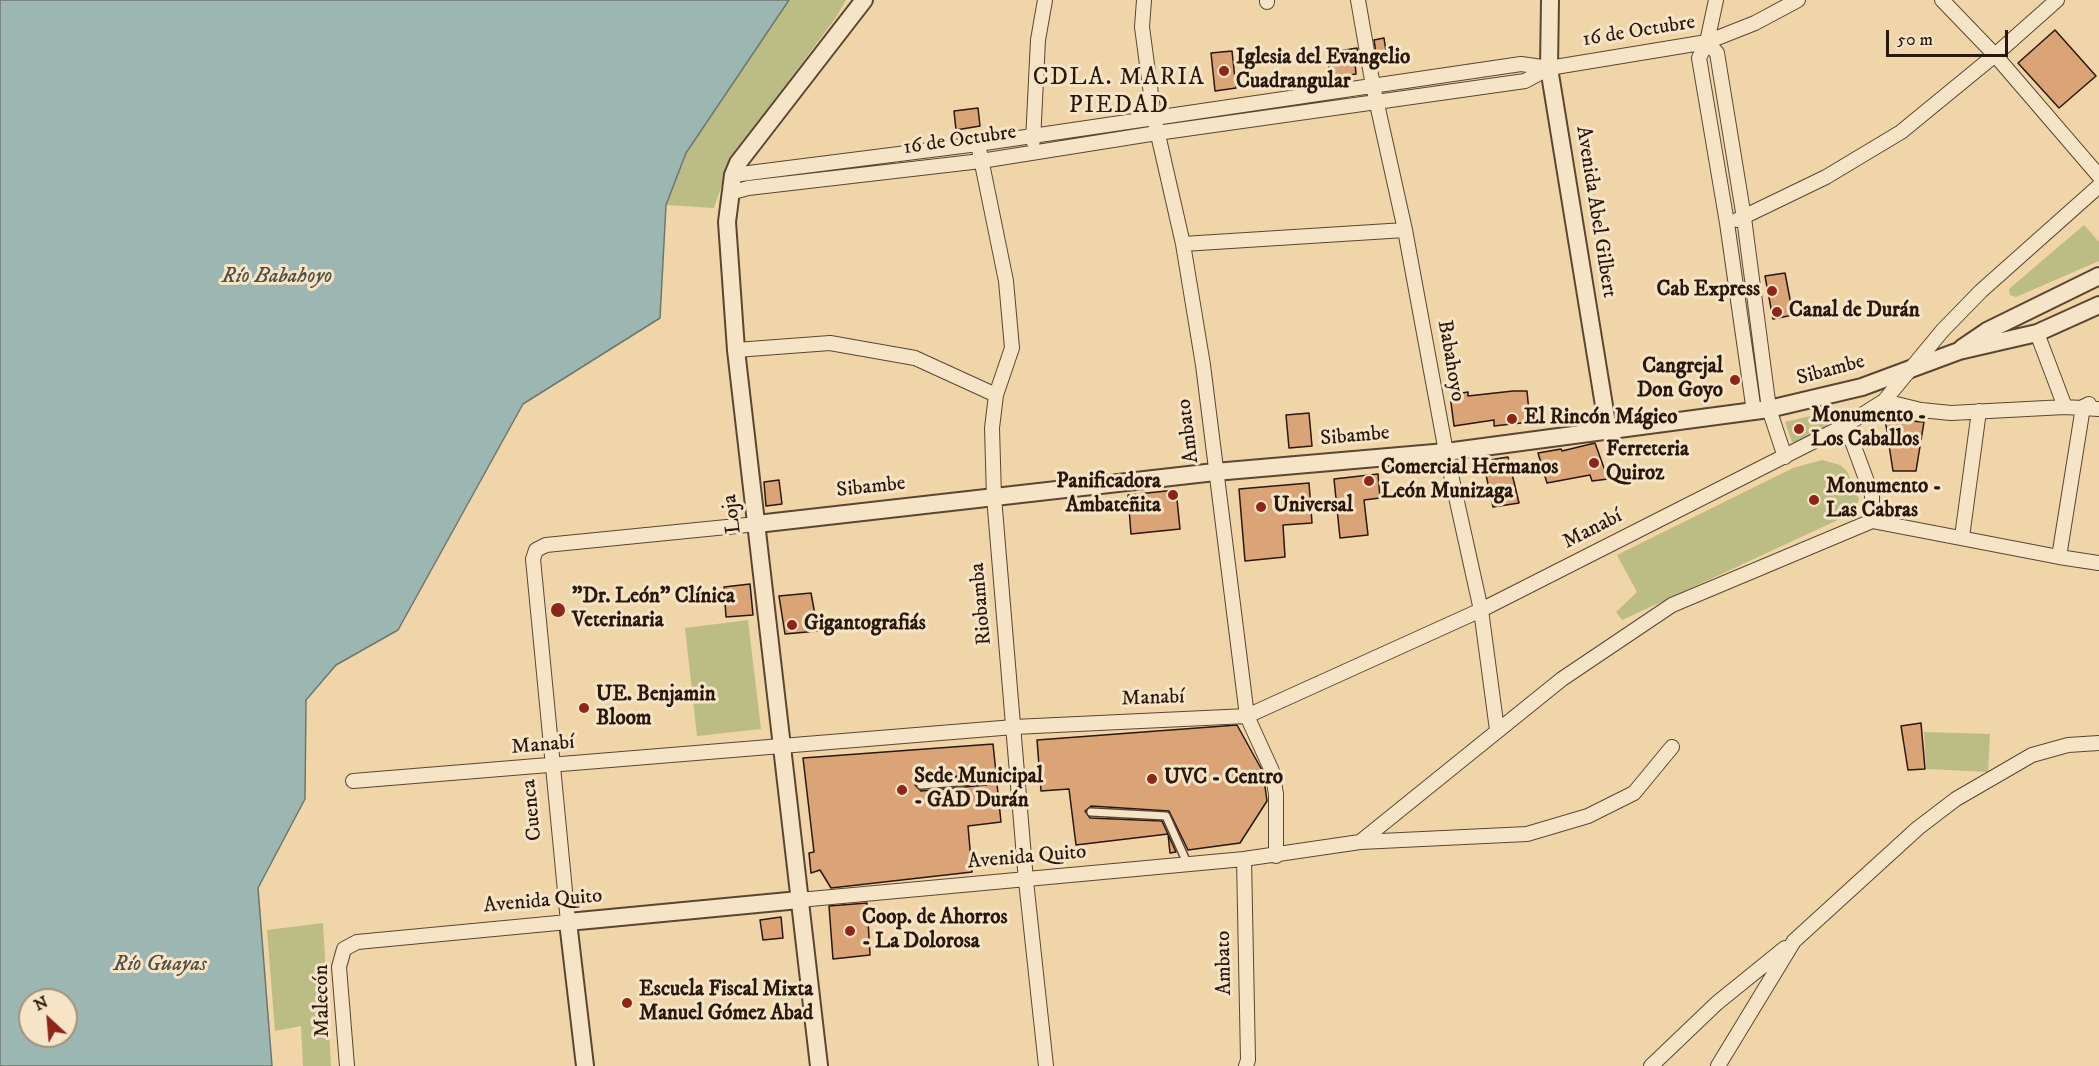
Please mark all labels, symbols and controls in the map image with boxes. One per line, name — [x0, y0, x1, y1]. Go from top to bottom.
street label: 16 de Octubre — [1581, 11, 1697, 53]
scale bar — [1889, 18, 2010, 56]
text: 50 m — [1897, 29, 1933, 51]
place label: Iglesia del Evangelio Cuadrangular — [1236, 46, 1410, 96]
marker: Iglesia del Evangelio Cuadrangular — [1217, 64, 1231, 78]
district label: CDLA. MARIA PIEDAD — [1033, 65, 1205, 121]
street label: 16 de Octubre — [902, 121, 1018, 161]
street label: Avenida Abel Gilbert — [1569, 124, 1621, 300]
water label: Río Babahoyo — [222, 264, 332, 290]
place label: Cab Express — [1657, 278, 1760, 304]
marker: Cab Express — [1765, 284, 1779, 298]
place label: Canal de Durán — [1789, 299, 1920, 325]
marker: Canal de Durán — [1770, 305, 1784, 319]
street label: Babahoyo — [1430, 318, 1470, 404]
street label: Sibambe — [1794, 350, 1868, 392]
place label: Cangrejal Don Goyo — [1637, 355, 1723, 405]
marker: Cangrejal Don Goyo — [1728, 373, 1742, 387]
street label: Ambato — [1173, 397, 1205, 465]
place label: Monumento - Los Caballos — [1811, 404, 1926, 454]
place label: El Rincón Mágieo — [1524, 406, 1677, 432]
marker: El Rincón Mágieo — [1505, 412, 1519, 426]
street label: Sibambe — [1319, 421, 1391, 453]
marker: Monumento - Los Caballos — [1792, 422, 1806, 436]
place label: Ferreteria Quiroz — [1606, 438, 1689, 488]
place label: Comercial Hermanos León Munizaga — [1381, 456, 1558, 506]
marker: Ferreteria Quiroz — [1587, 456, 1601, 470]
place label: Panificadora Ambateñita — [1056, 470, 1161, 520]
street label: Sibambe — [835, 472, 907, 504]
marker: Comercial Hermanos León Munizaga — [1362, 474, 1376, 488]
place label: Monumento - Las Cabras — [1826, 475, 1941, 525]
marker: Panificadora Ambateñita — [1166, 488, 1180, 502]
street label: Loja — [718, 493, 748, 535]
marker: Monumento - Las Cabras — [1807, 493, 1821, 507]
place label: Universal — [1273, 494, 1353, 520]
marker: Universal — [1254, 500, 1268, 514]
street label: Manabí — [1559, 504, 1627, 556]
street label: Riobamba — [966, 562, 998, 646]
place label: "Dr. León" Clínica Veterinaria — [572, 585, 735, 635]
marker: "Dr. León" Clínica Veterinaria — [549, 601, 567, 619]
place label: Gigantografiás — [804, 612, 926, 638]
marker: Gigantografiás — [785, 618, 799, 632]
place label: UE. Benjamin Bloom — [596, 683, 716, 733]
street label: Manabí — [1121, 685, 1185, 713]
marker: UE. Benjamin Bloom — [577, 701, 591, 715]
street label: Manabí — [510, 731, 576, 761]
place label: Sede Municipal - GAD Durán — [914, 765, 1043, 815]
place label: UVC - Centro — [1164, 766, 1283, 792]
marker: UVC - Centro — [1145, 772, 1159, 786]
street label: Cuenca — [517, 778, 549, 842]
marker: Sede Municipal - GAD Durán — [895, 783, 909, 797]
street label: Avenida Quito — [967, 840, 1087, 876]
street label: Avenida Quito — [483, 884, 603, 920]
place label: Coop. de Ahorros - La Dolorosa — [862, 906, 1007, 956]
marker: Coop. de Ahorros - La Dolorosa — [843, 924, 857, 938]
street label: Ambato — [1212, 930, 1238, 996]
water label: Río Guayas — [113, 952, 207, 978]
street label: Malecón — [310, 964, 336, 1038]
place label: Escuela Fiscal Mixta Manuel Gómez Abad — [639, 978, 813, 1028]
north arrow — [18, 988, 78, 1048]
text: N — [31, 992, 51, 1015]
marker: Escuela Fiscal Mixta Manuel Gómez Abad — [620, 996, 634, 1010]

